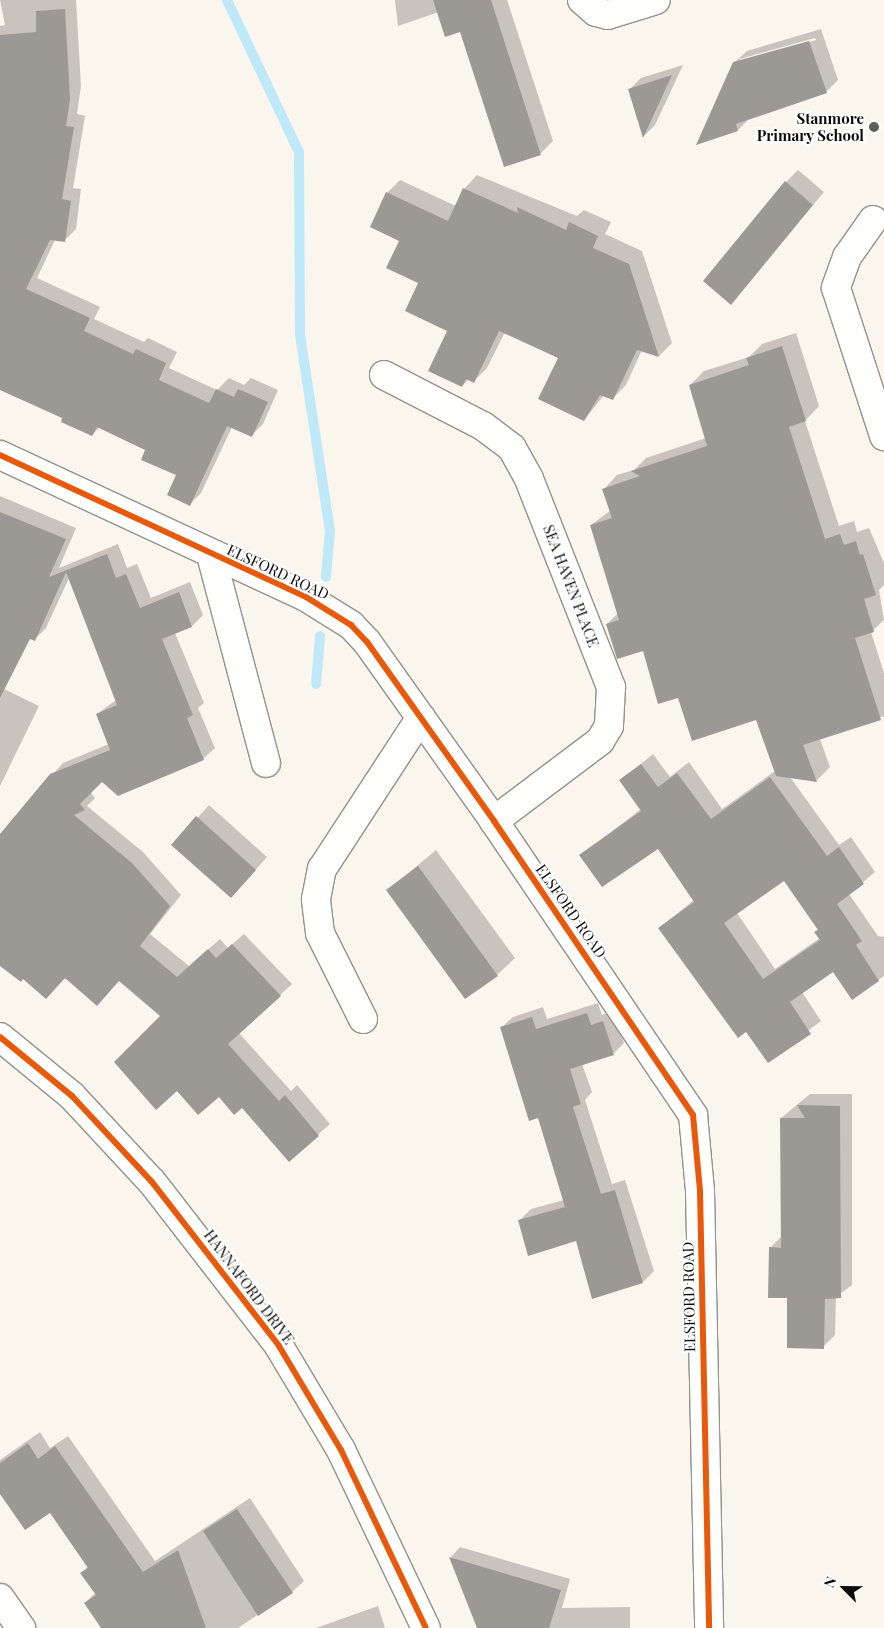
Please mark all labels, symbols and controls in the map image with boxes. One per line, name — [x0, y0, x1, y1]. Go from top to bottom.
place label: Stanmore Primary School — [756, 109, 864, 144]
marker: Stanmore Primary School — [868, 121, 880, 133]
street label: SEA HAVEN PLACE — [539, 522, 603, 650]
street label: ELSFORD ROAD — [224, 541, 332, 603]
street label: ELSFORD ROAD — [532, 861, 610, 961]
street label: HANNAFORD DRIVE — [200, 1226, 298, 1348]
street label: ELSFORD ROAD — [679, 1242, 699, 1352]
north arrow — [819, 1563, 869, 1613]
text: N — [819, 1574, 840, 1590]

